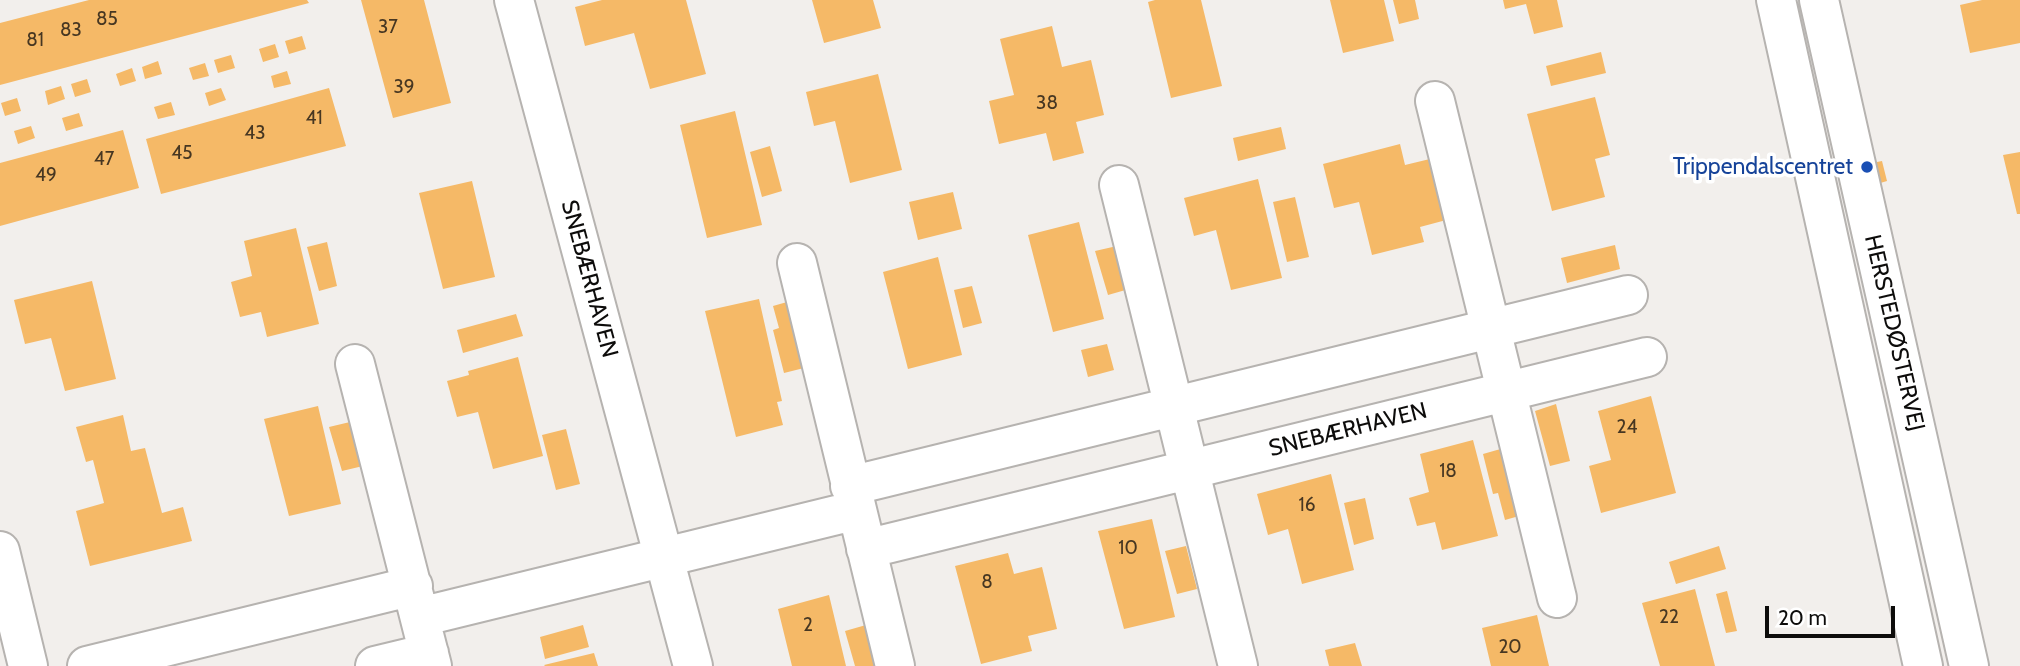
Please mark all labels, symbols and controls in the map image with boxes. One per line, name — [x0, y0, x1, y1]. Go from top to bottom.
house number: 85 — [96, 8, 118, 30]
house number: 37 — [378, 16, 398, 38]
house number: 83 — [60, 19, 82, 41]
house number: 81 — [26, 29, 44, 51]
house number: 39 — [393, 76, 415, 98]
house number: 38 — [1036, 92, 1058, 114]
house number: 41 — [305, 107, 323, 129]
house number: 43 — [244, 122, 266, 144]
house number: 45 — [171, 142, 193, 164]
house number: 47 — [94, 148, 114, 170]
place label: Trippendalscentret — [1673, 153, 1853, 181]
marker: Trippendalscentret — [1859, 159, 1875, 175]
house number: 49 — [35, 164, 57, 186]
street label: SNEBÆRHAVEN — [555, 197, 623, 361]
street label: HERSTEDØSTERVEJ — [1858, 232, 1930, 434]
street label: SNEBÆRHAVEN — [1266, 397, 1430, 463]
house number: 24 — [1617, 416, 1637, 438]
house number: 18 — [1439, 460, 1457, 482]
house number: 16 — [1299, 494, 1315, 516]
house number: 10 — [1118, 537, 1138, 559]
house number: 8 — [981, 571, 993, 593]
scale bar — [1768, 592, 1898, 636]
text: 20 m — [1778, 605, 1827, 630]
house number: 22 — [1659, 606, 1679, 628]
house number: 2 — [803, 614, 813, 636]
house number: 20 — [1498, 636, 1522, 658]

